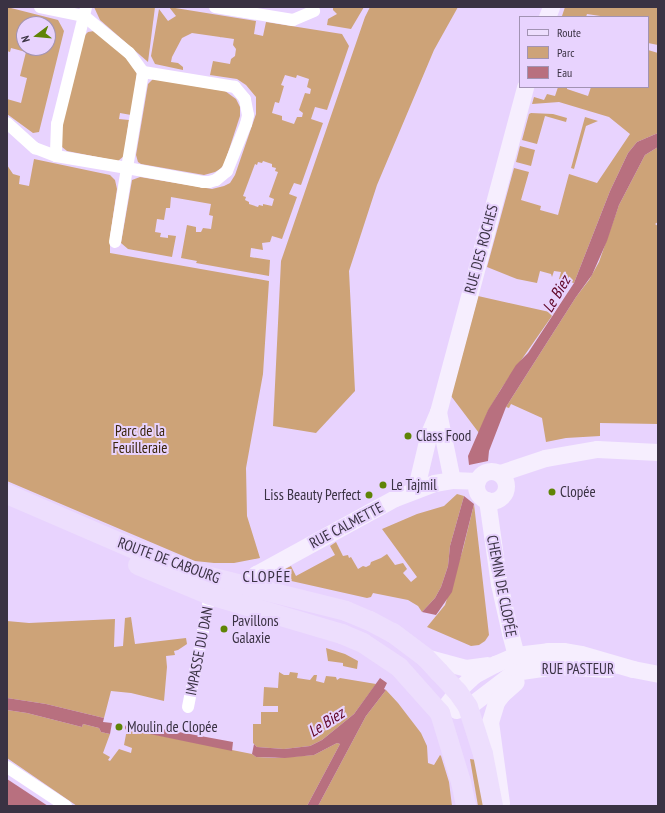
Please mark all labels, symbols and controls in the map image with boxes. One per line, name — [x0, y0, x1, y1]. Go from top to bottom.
north arrow — [16, 16, 56, 56]
legend — [519, 16, 649, 88]
text: Route — [557, 25, 581, 40]
text: N — [18, 34, 33, 44]
text: Parc — [557, 45, 574, 60]
text: Eau — [557, 65, 572, 80]
street label: RUE DES ROCHES — [460, 203, 502, 295]
water label: Le Biez — [538, 272, 574, 316]
park label: Parc de la Feuilleraie — [113, 421, 167, 456]
place label: Class Food — [416, 427, 471, 445]
marker: Class Food — [403, 431, 413, 441]
place label: Le Tajmil — [391, 476, 437, 494]
marker: Le Tajmil — [378, 480, 388, 490]
place label: Clopée — [560, 483, 596, 501]
place label: Liss Beauty Perfect — [264, 486, 361, 504]
marker: Clopée — [547, 487, 557, 497]
marker: Liss Beauty Perfect — [364, 490, 374, 500]
street label: RUE CALMETTE — [306, 498, 386, 552]
street label: ROUTE DE CABOURG — [115, 533, 223, 587]
street label: CHEMIN DE CLOPÉE — [483, 534, 521, 638]
district label: CLOPÉE — [243, 566, 291, 586]
street label: IMPASSE DU DAN — [182, 605, 216, 697]
place label: Pavillons Galaxie — [232, 611, 279, 646]
marker: Pavillons Galaxie — [219, 624, 229, 634]
street label: RUE PASTEUR — [542, 660, 614, 678]
water label: Le Biez — [304, 703, 348, 741]
place label: Moulin de Clopée — [127, 718, 218, 736]
marker: Moulin de Clopée — [114, 722, 124, 732]

